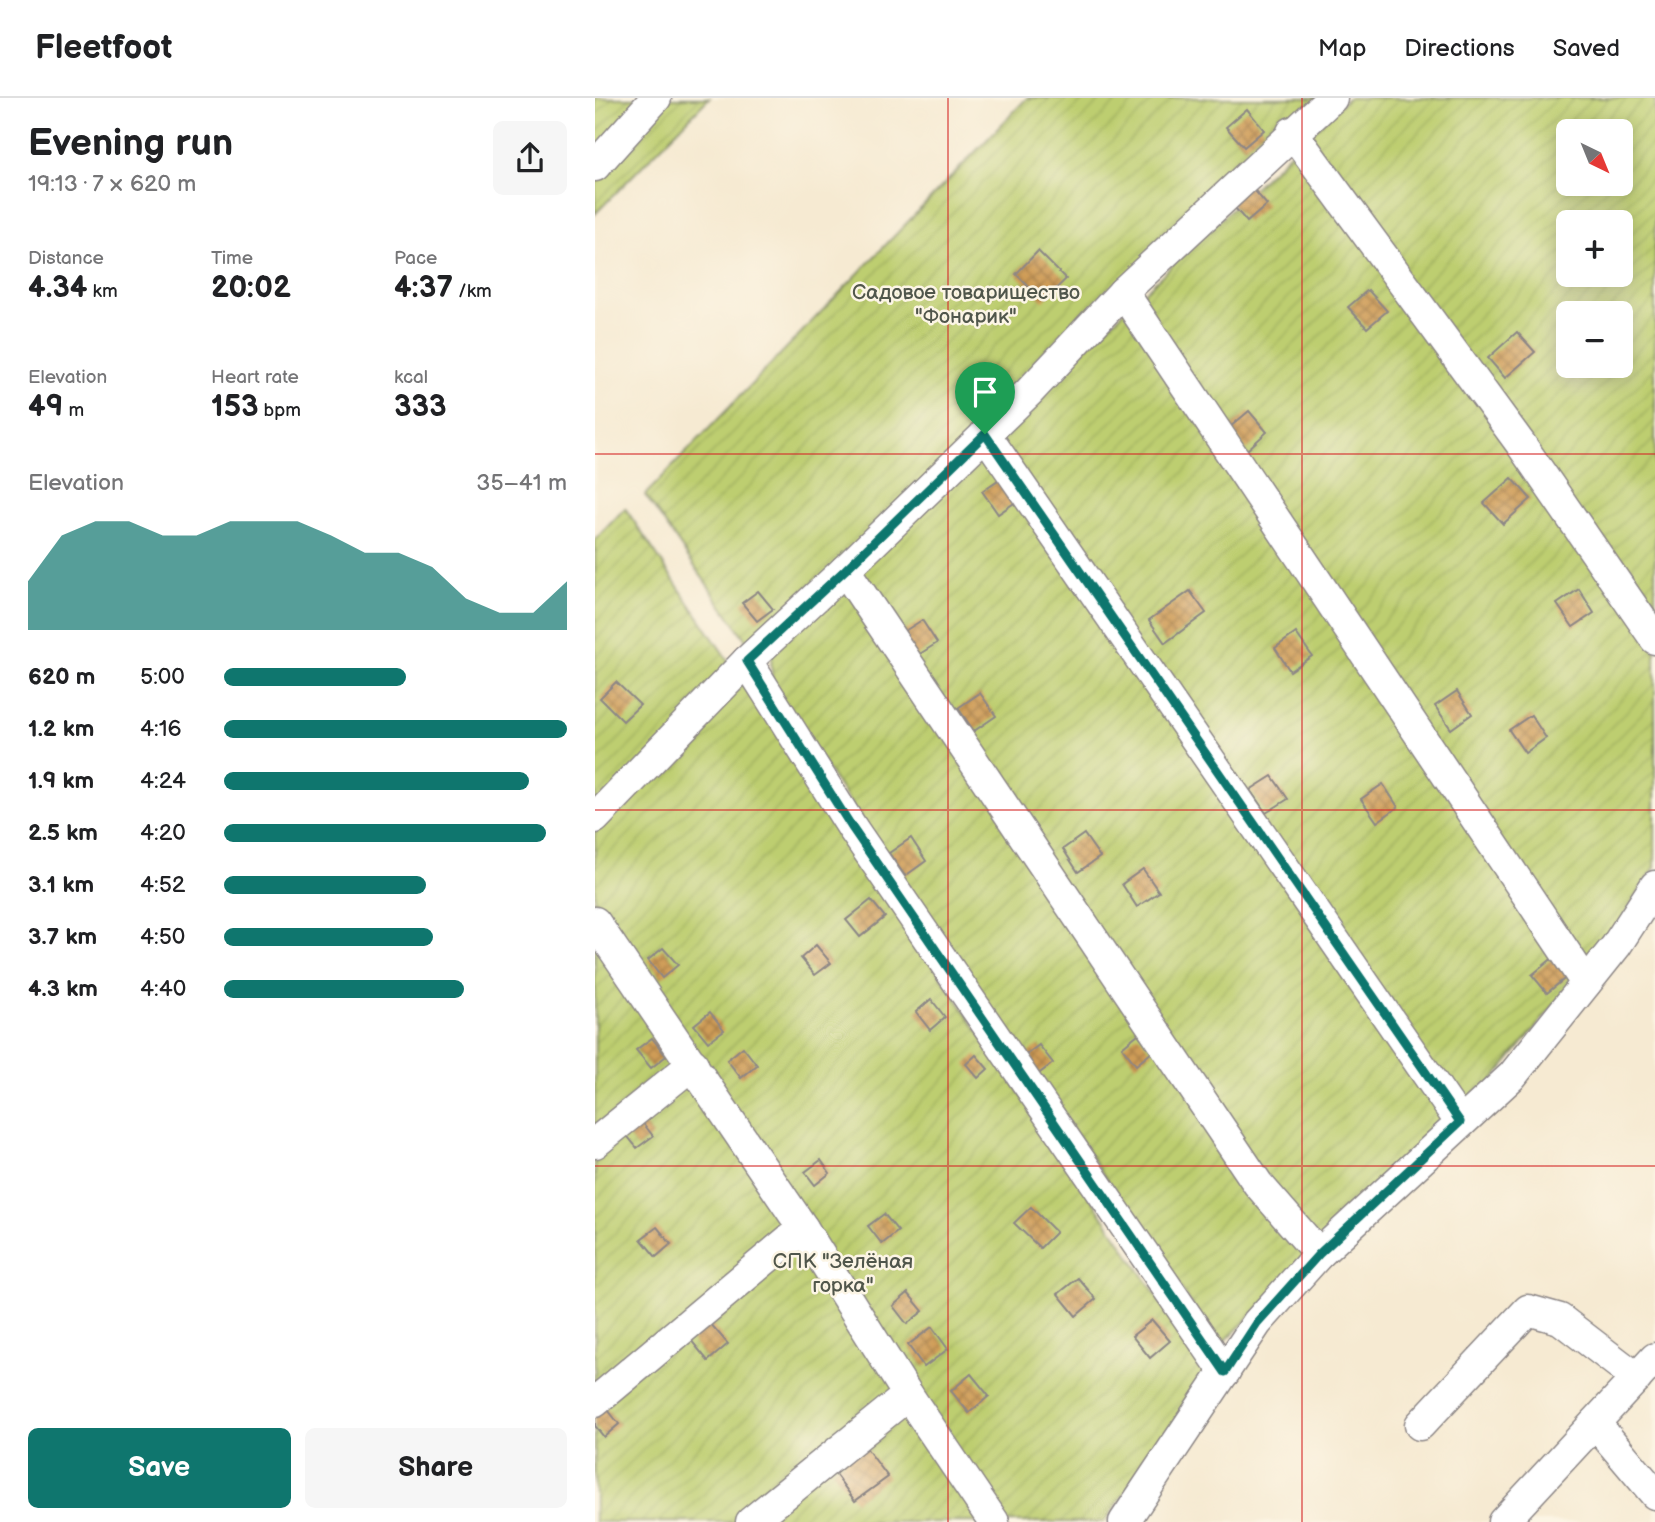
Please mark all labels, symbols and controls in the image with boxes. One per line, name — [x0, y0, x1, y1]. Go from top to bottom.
text: Fleetfoot — [35, 28, 172, 68]
text: Map — [1318, 34, 1366, 63]
text: Directions — [1404, 34, 1515, 63]
text: Saved — [1553, 34, 1620, 63]
north arrow — [1556, 119, 1633, 196]
map controls — [1556, 119, 1633, 378]
text: Evening run — [28, 121, 233, 166]
button: share — [493, 121, 567, 195]
text: 19:13 · 7 × 620 m — [28, 170, 196, 198]
button: + — [1556, 210, 1633, 287]
text: Distance — [28, 247, 104, 270]
text: Time — [211, 247, 253, 270]
text: Pace — [394, 247, 437, 270]
text: 4.34 — [28, 270, 87, 306]
text: 20:02 — [211, 270, 291, 306]
text: 4:37 — [394, 270, 453, 306]
text: km — [87, 280, 118, 303]
text: /km — [453, 280, 492, 303]
park label: Садовое товарищество "Фонарик" — [852, 280, 1080, 329]
button: − — [1556, 301, 1633, 378]
pin — [955, 362, 1015, 434]
text: Elevation — [28, 366, 107, 389]
text: Heart rate — [211, 366, 299, 389]
text: kcal — [394, 366, 428, 389]
icon: arrive — [966, 373, 1004, 411]
text: 49 — [28, 389, 63, 425]
text: 153 — [211, 389, 258, 425]
text: 333 — [394, 389, 447, 425]
text: m — [63, 399, 84, 422]
text: bpm — [258, 399, 301, 422]
text: Elevation — [28, 469, 124, 497]
text: 35–41 m — [476, 469, 567, 497]
text: 620 m — [28, 663, 95, 691]
text: 5:00 — [140, 663, 185, 691]
text: 1.2 km — [28, 715, 94, 743]
text: 4:16 — [140, 715, 182, 743]
text: 1.9 km — [28, 767, 94, 795]
text: 4:24 — [140, 767, 186, 795]
text: 2.5 km — [28, 819, 98, 847]
text: 4:20 — [140, 819, 186, 847]
text: 3.1 km — [28, 871, 94, 899]
text: 4:52 — [140, 871, 185, 899]
text: 3.7 km — [28, 923, 97, 951]
text: 4:50 — [140, 923, 185, 951]
text: 4.3 km — [28, 975, 98, 1003]
text: 4:40 — [140, 975, 186, 1003]
park label: СПК "Зелёная горка" — [773, 1249, 913, 1298]
button: Save — [28, 1428, 291, 1508]
button: Share — [305, 1428, 567, 1508]

